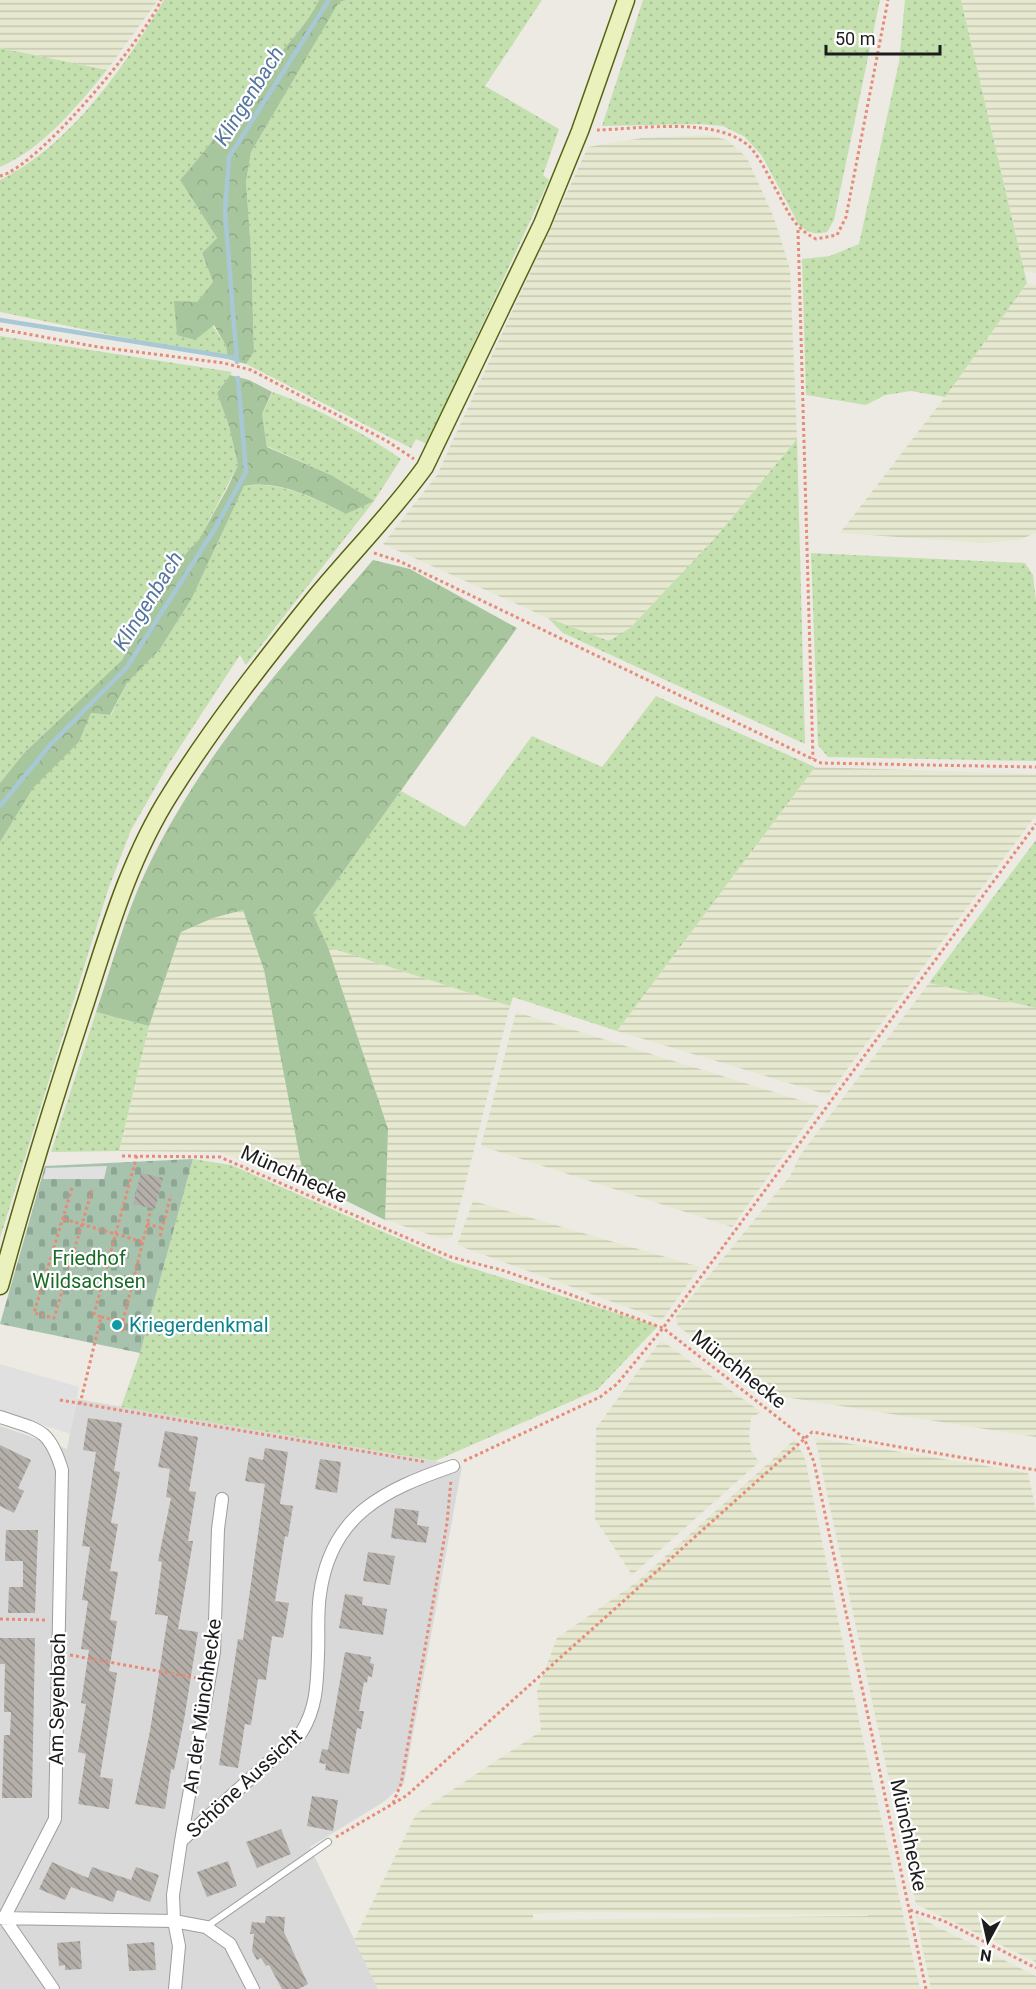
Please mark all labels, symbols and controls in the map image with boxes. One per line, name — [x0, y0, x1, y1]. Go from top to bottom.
scale bar — [826, 18, 940, 56]
text: 50 m — [835, 28, 875, 49]
water label: Klingenbach — [209, 42, 289, 150]
water label: Klingenbach — [108, 547, 188, 655]
street label: Münchhecke — [237, 1140, 351, 1208]
park label: Friedhof Wildsachsen — [32, 1246, 146, 1293]
place label: Kriegerdenkmal — [129, 1313, 269, 1337]
marker: Kriegerdenkmal — [110, 1318, 124, 1332]
street label: Münchhecke — [687, 1325, 791, 1413]
street label: An der Münchhecke — [178, 1617, 226, 1795]
street label: Am Seyenbach — [44, 1633, 70, 1765]
street label: Schöne Aussicht — [181, 1723, 307, 1843]
street label: Münchhecke — [885, 1777, 933, 1893]
north arrow — [958, 1911, 1018, 1971]
text: N — [979, 1945, 993, 1966]

